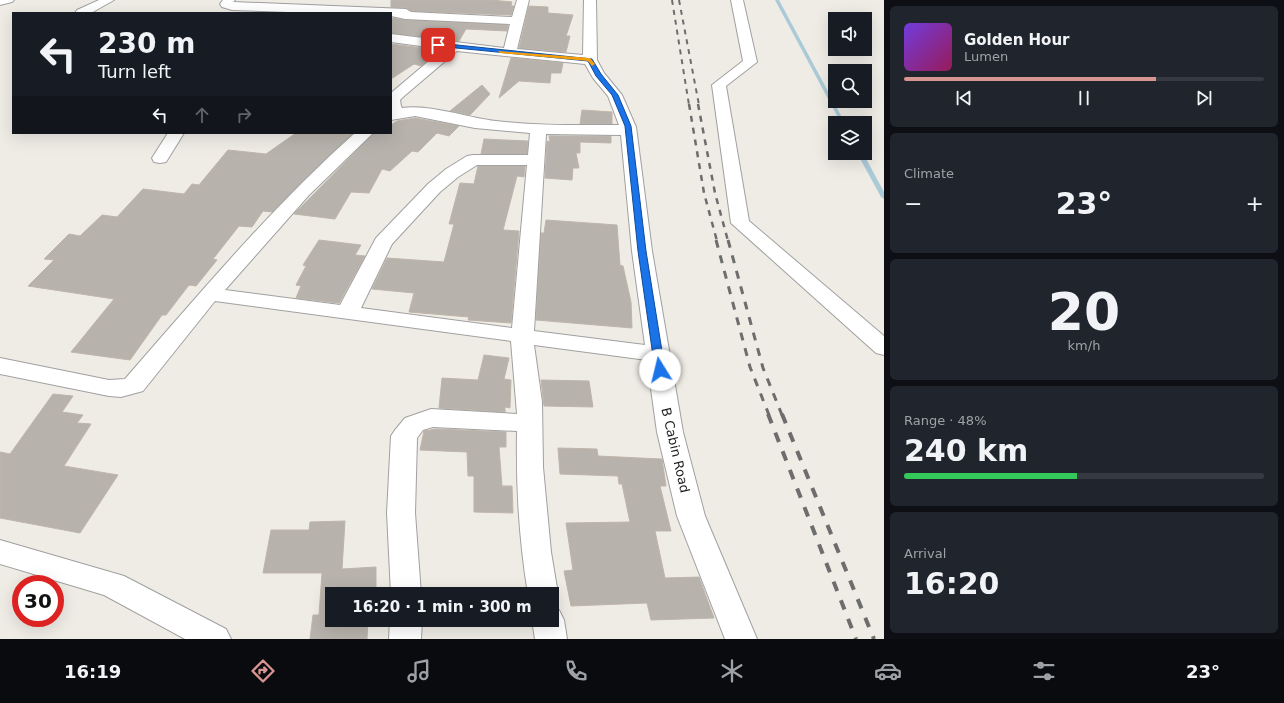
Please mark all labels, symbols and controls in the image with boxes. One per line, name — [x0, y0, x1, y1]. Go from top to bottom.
map controls — [828, 12, 872, 160]
button: sound — [828, 12, 872, 56]
text: 230 m — [98, 27, 195, 60]
icon: left — [32, 28, 84, 80]
pin — [421, 28, 455, 62]
text: Golden Hour — [964, 31, 1070, 49]
icon: arrive — [427, 34, 449, 56]
text: Lumen — [964, 49, 1008, 64]
text: Turn left — [98, 61, 171, 82]
button: search — [828, 64, 872, 108]
icon: previous — [953, 87, 975, 109]
icon: pause — [1073, 87, 1095, 109]
icon: next — [1193, 87, 1215, 109]
icon: left — [149, 104, 171, 126]
icon: ahead — [191, 104, 213, 126]
icon: right — [233, 104, 255, 126]
button: layers — [828, 116, 872, 160]
text: Climate — [904, 166, 954, 181]
text: 23° — [1056, 186, 1112, 221]
text: − — [904, 191, 922, 216]
text: + — [1246, 191, 1264, 216]
text: 20 — [1048, 282, 1120, 342]
text: km/h — [1068, 338, 1100, 353]
position arrow — [639, 349, 681, 391]
street label: B Cabin Road — [658, 406, 693, 494]
text: Range · 48% — [904, 413, 987, 428]
text: 240 km — [904, 433, 1028, 468]
text: Arrival — [904, 546, 946, 561]
text: 16:20 — [904, 566, 1000, 601]
speed limit sign: 30 — [12, 575, 64, 627]
text: 16:20 · 1 min · 300 m — [352, 598, 532, 616]
icon: directions — [249, 657, 277, 685]
icon: music — [405, 657, 433, 685]
icon: phone — [562, 657, 590, 685]
icon: climate — [718, 657, 746, 685]
icon: car — [874, 657, 902, 685]
icon: filters — [1030, 657, 1058, 685]
text: 16:19 — [64, 661, 121, 682]
text: 23° — [1186, 661, 1220, 682]

